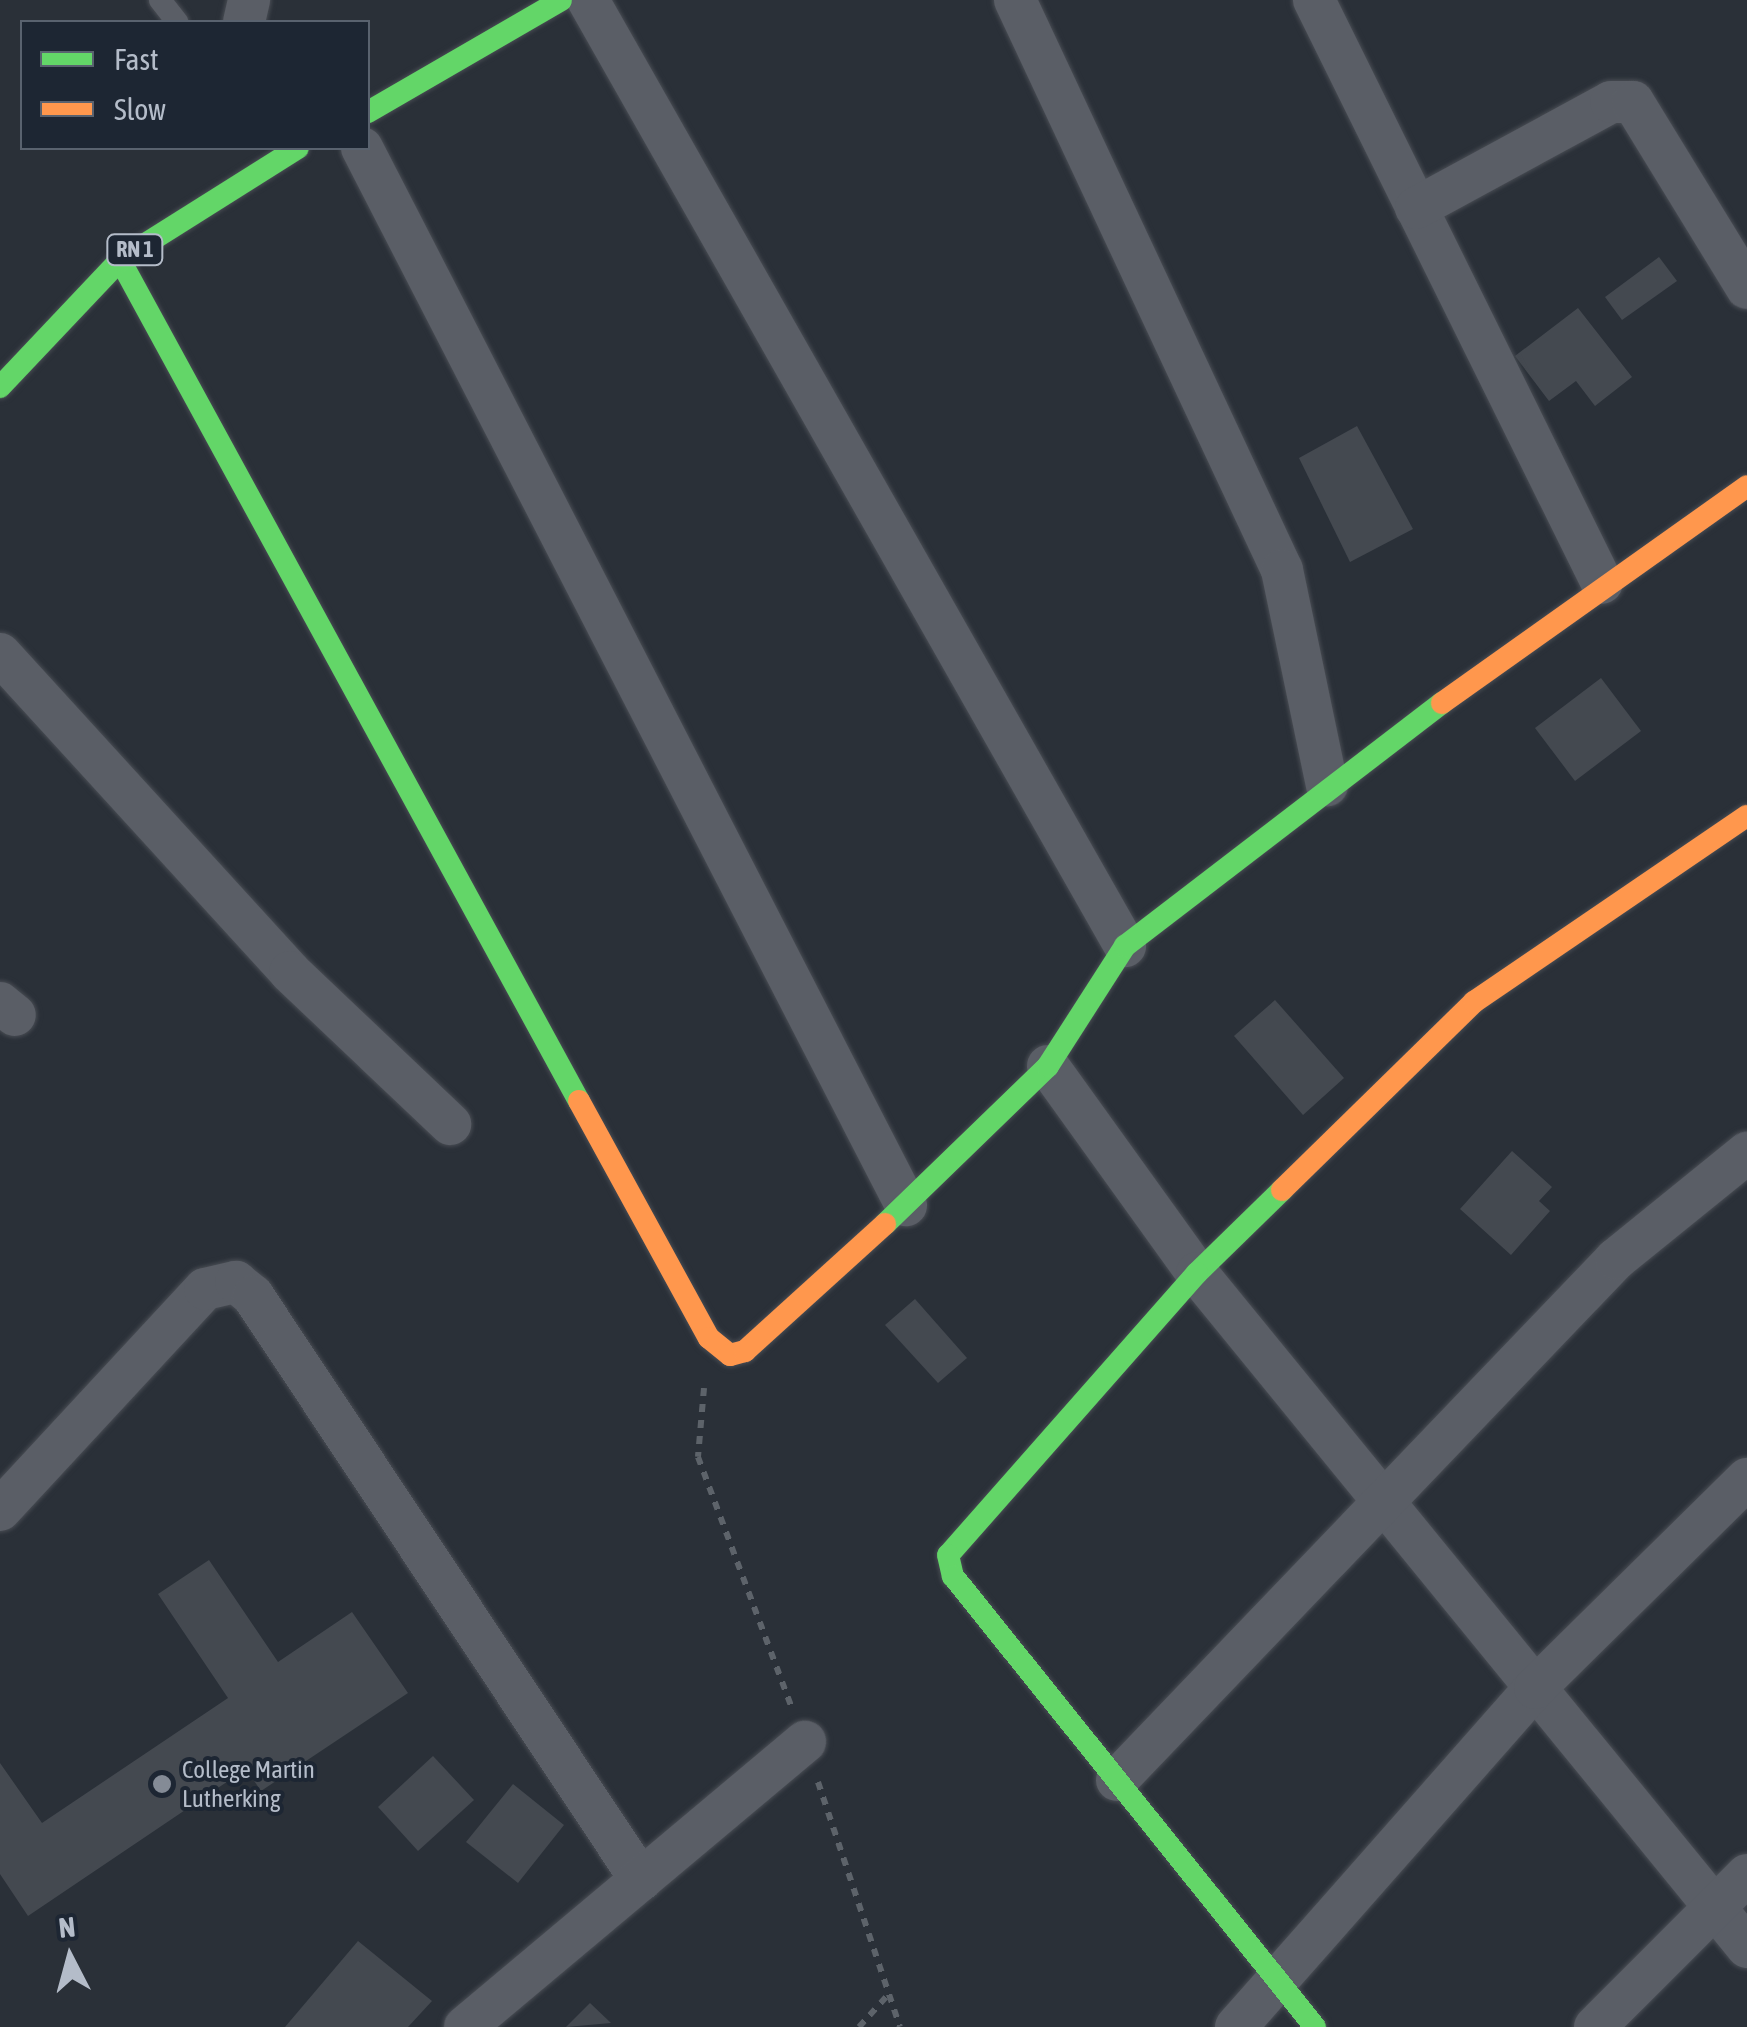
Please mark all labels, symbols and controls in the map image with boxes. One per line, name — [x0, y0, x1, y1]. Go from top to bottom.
legend — [20, 20, 370, 150]
text: Fast — [114, 42, 159, 76]
text: Slow — [114, 92, 166, 126]
road number: RN 1 — [105, 233, 165, 267]
place label: College Martin Lutherking — [182, 1755, 315, 1814]
marker: College Martin Lutherking — [151, 1773, 173, 1795]
north arrow — [20, 1907, 120, 2007]
text: N — [57, 1910, 77, 1944]

